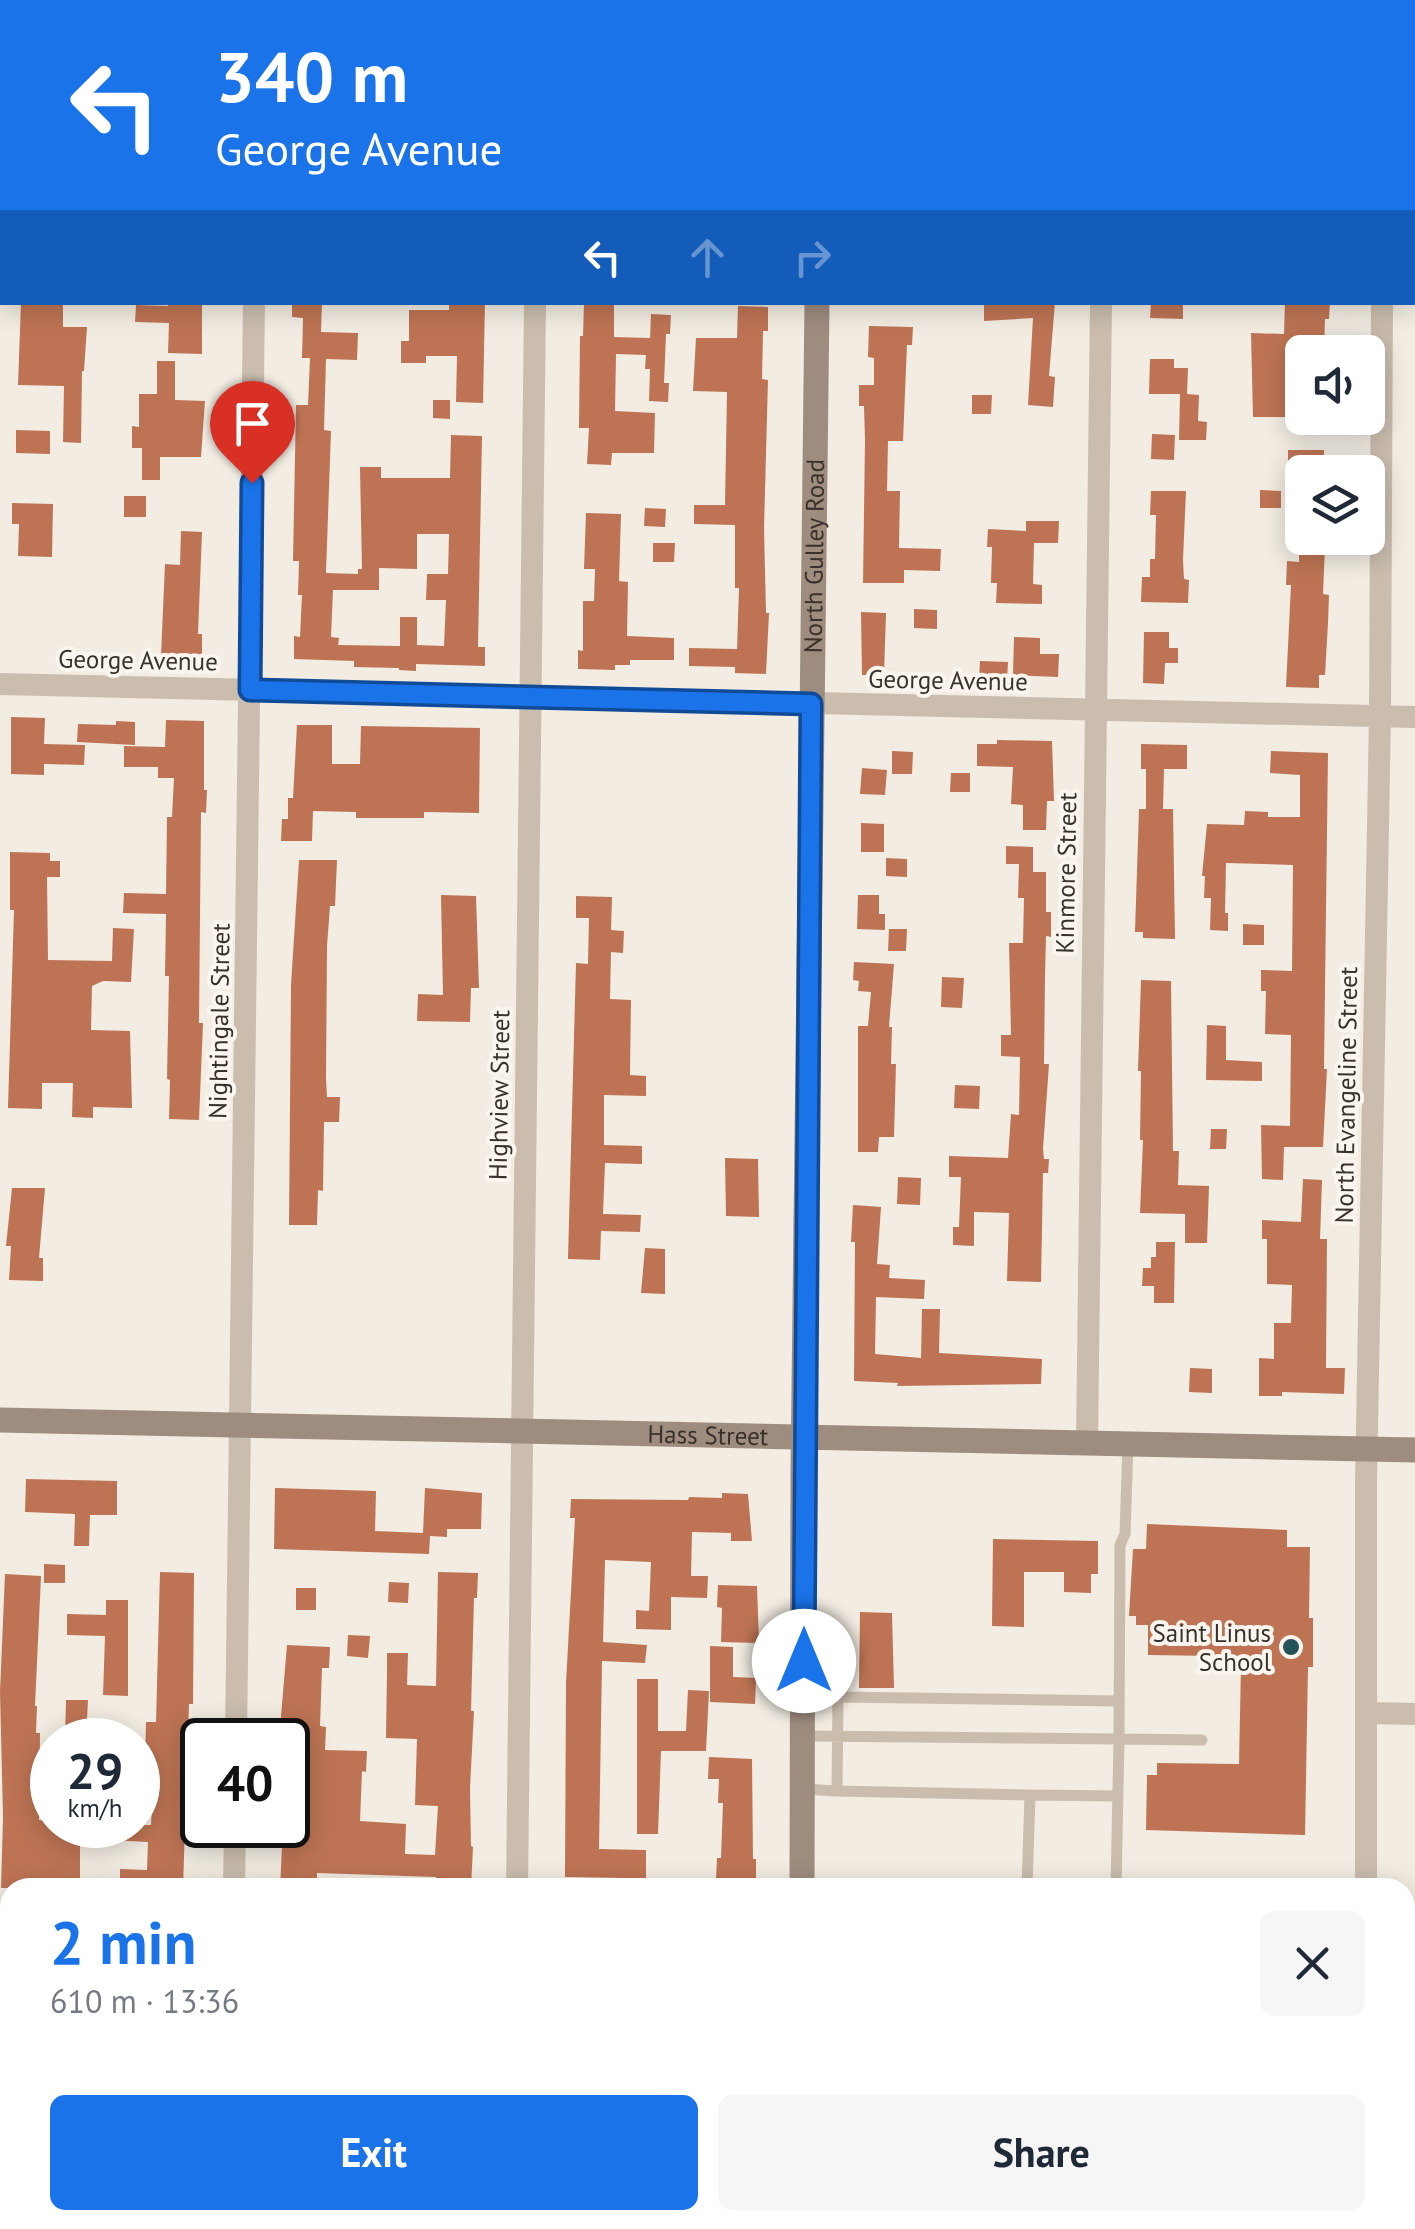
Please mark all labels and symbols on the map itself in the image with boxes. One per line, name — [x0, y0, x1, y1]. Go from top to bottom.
pin — [210, 381, 295, 484]
street label: North Gulley Road — [797, 459, 831, 653]
street label: George Avenue — [58, 643, 218, 677]
street label: George Avenue — [868, 663, 1028, 697]
street label: Kinmore Street — [1049, 792, 1083, 954]
street label: Nightingale Street — [201, 922, 237, 1119]
street label: North Evangeline Street — [1328, 966, 1364, 1224]
street label: Highview Street — [482, 1009, 516, 1180]
street label: Hass Street — [647, 1418, 769, 1452]
position arrow — [752, 1609, 856, 1713]
place label: Saint Linus School — [1152, 1617, 1272, 1678]
marker: Saint Linus School — [1280, 1636, 1302, 1658]
speed limit sign: 40 — [180, 1718, 310, 1848]

